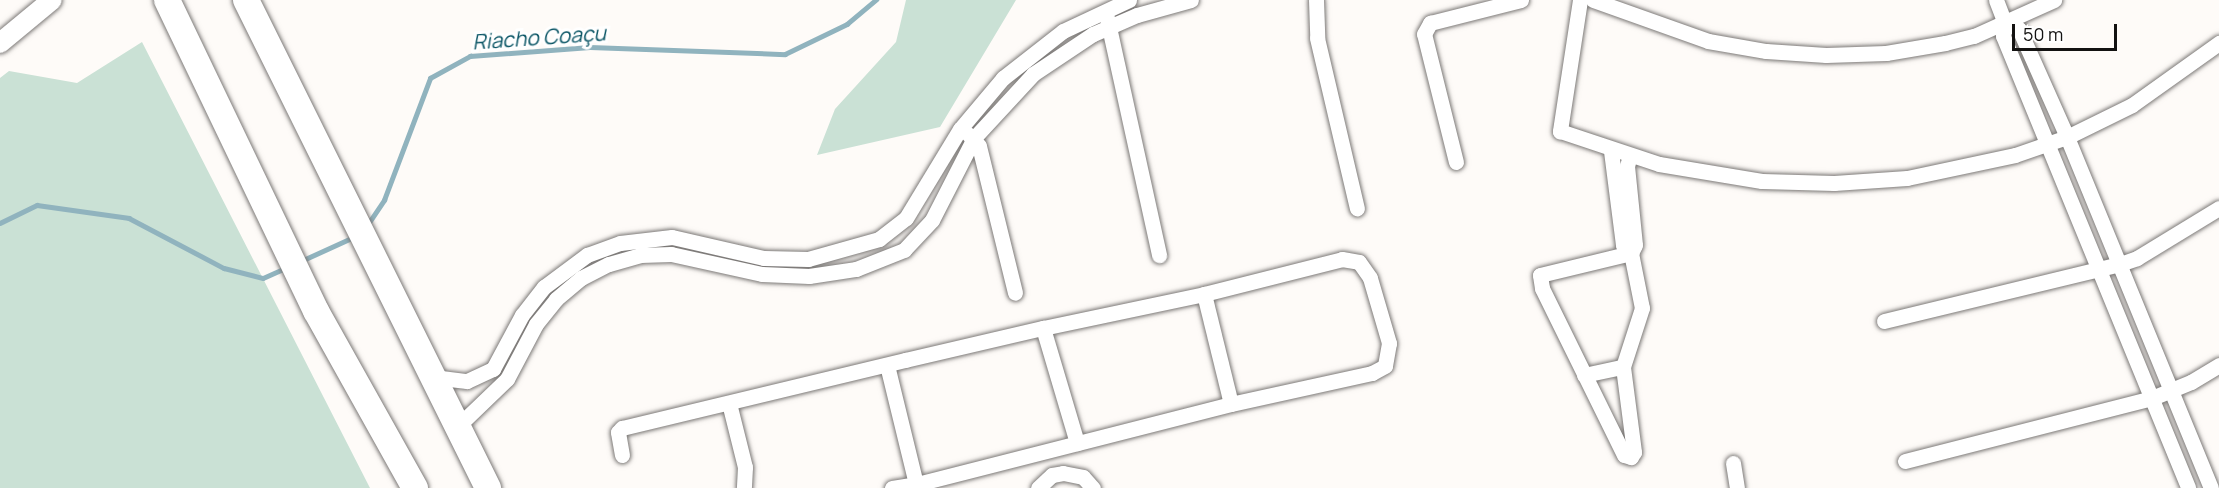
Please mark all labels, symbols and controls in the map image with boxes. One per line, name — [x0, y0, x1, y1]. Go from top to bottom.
scale bar — [2015, 12, 2120, 50]
water label: Riacho Coaçu — [471, 20, 607, 54]
text: 50 m — [2023, 22, 2063, 46]

